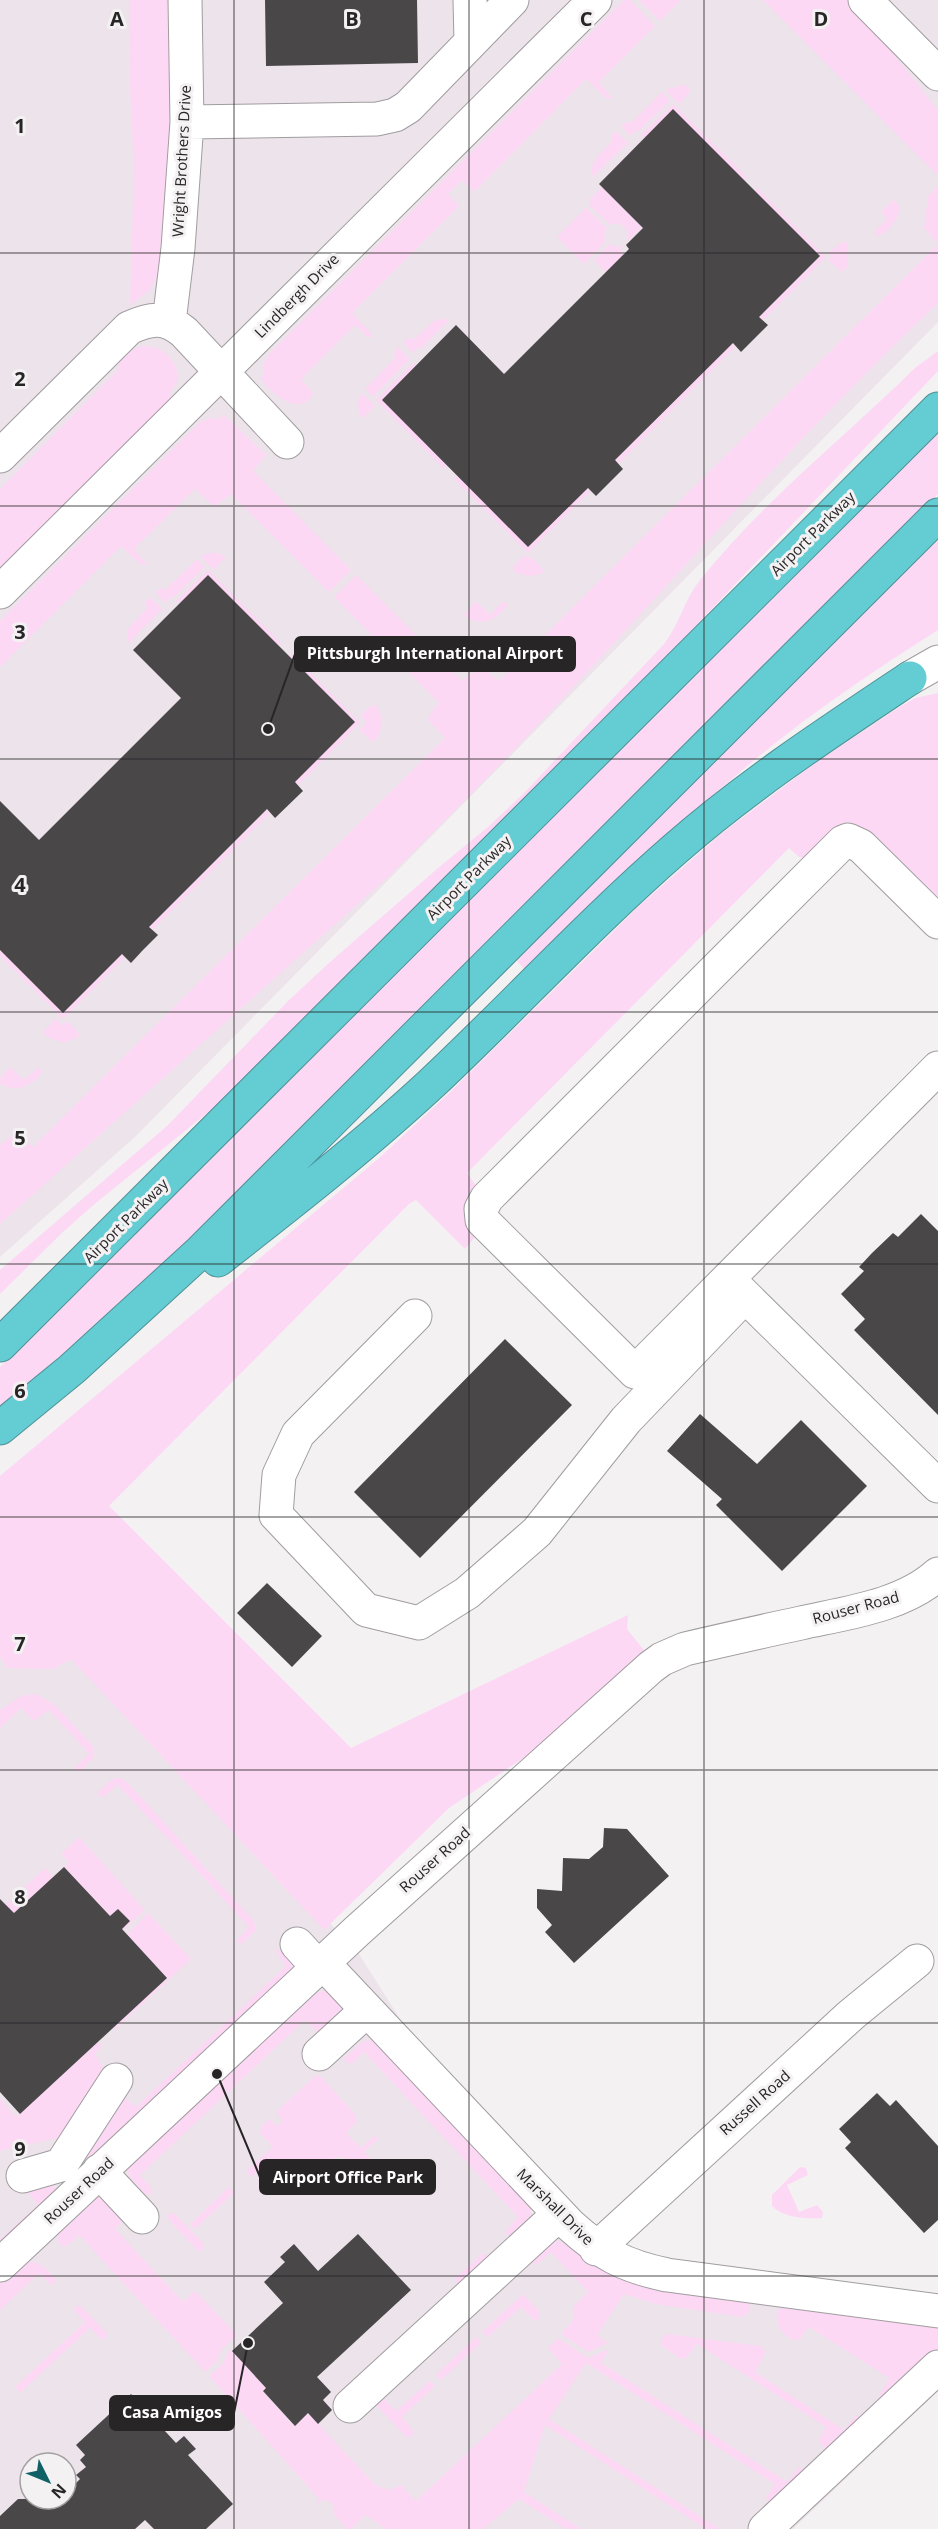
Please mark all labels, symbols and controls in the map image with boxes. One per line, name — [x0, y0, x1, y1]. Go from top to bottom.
text: A — [110, 5, 124, 32]
text: B — [345, 5, 359, 32]
text: C — [580, 5, 593, 32]
text: D — [814, 5, 828, 32]
street label: Wright Brothers Drive — [167, 84, 195, 237]
text: 1 — [14, 112, 26, 139]
street label: Lindbergh Drive — [250, 249, 343, 342]
text: 2 — [14, 365, 26, 392]
street label: Airport Parkway — [766, 486, 859, 580]
text: 3 — [14, 618, 26, 645]
callout: Pittsburgh International Airport — [295, 637, 575, 671]
text: Pittsburgh International Airport — [307, 642, 563, 664]
street label: Airport Parkway — [422, 830, 515, 924]
text: 4 — [14, 871, 26, 898]
text: 5 — [14, 1124, 26, 1151]
street label: Airport Parkway — [79, 1173, 172, 1267]
text: 6 — [14, 1377, 26, 1404]
street label: Rouser Road — [810, 1586, 901, 1628]
text: 7 — [14, 1630, 26, 1657]
street label: Rouser Road — [395, 1822, 474, 1896]
text: 8 — [14, 1883, 26, 1910]
street label: Russell Road — [715, 2065, 794, 2139]
text: 9 — [14, 2135, 26, 2162]
street label: Rouser Road — [39, 2153, 118, 2228]
callout: Airport Office Park — [260, 2160, 435, 2194]
street label: Marshall Drive — [513, 2164, 598, 2249]
text: Airport Office Park — [273, 2166, 423, 2188]
callout: Casa Amigos — [110, 2396, 234, 2430]
text: Casa Amigos — [122, 2401, 222, 2423]
north arrow — [18, 2451, 78, 2511]
text: N — [46, 2479, 71, 2503]

